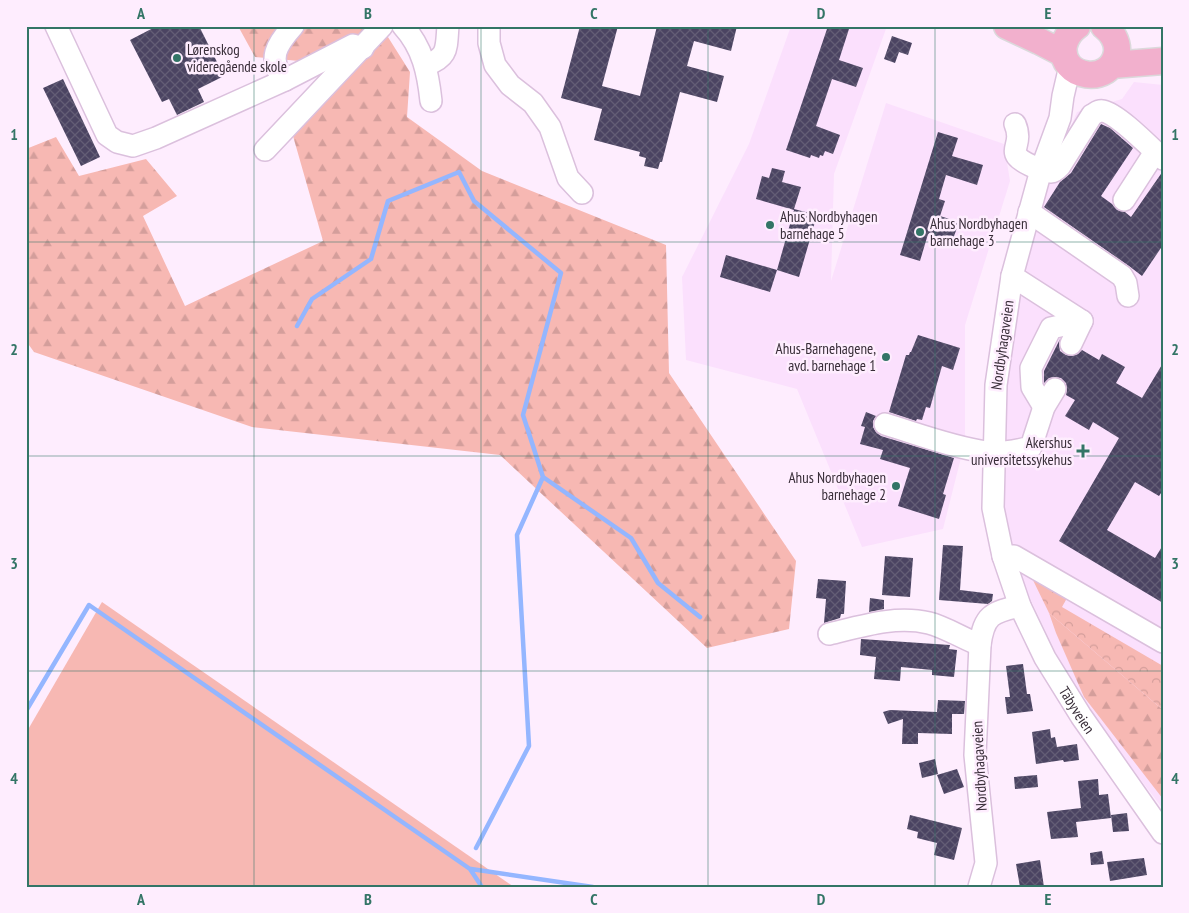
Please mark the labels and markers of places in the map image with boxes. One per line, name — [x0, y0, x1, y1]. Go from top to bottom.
place label: Lørenskog videregående skole — [187, 40, 287, 76]
marker: Lørenskog videregående skole — [171, 52, 183, 64]
place label: Ahus Nordbyhagen barnehage 5 — [780, 207, 877, 243]
place label: Ahus Nordbyhagen barnehage 3 — [930, 214, 1027, 250]
marker: Ahus Nordbyhagen barnehage 5 — [764, 219, 776, 231]
marker: Ahus Nordbyhagen barnehage 3 — [914, 226, 926, 238]
place label: Ahus-Barnehagene, avd. barnehage 1 — [776, 339, 876, 375]
marker: Ahus-Barnehagene, avd. barnehage 1 — [880, 351, 892, 363]
place label: Akershus universitetssykehus — [971, 433, 1072, 469]
marker: Akershus universitetssykehus — [1076, 444, 1090, 458]
place label: Ahus Nordbyhagen barnehage 2 — [789, 468, 886, 504]
marker: Ahus Nordbyhagen barnehage 2 — [890, 480, 902, 492]

